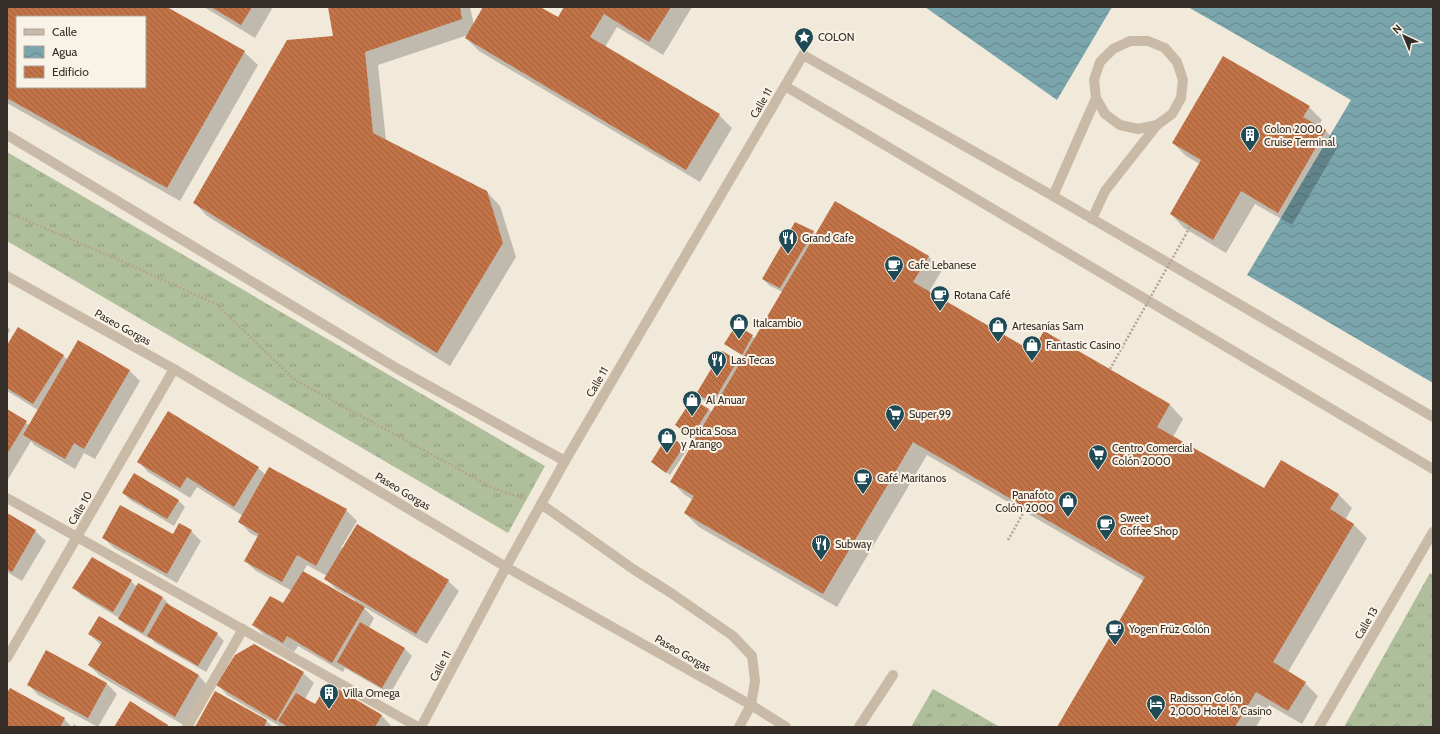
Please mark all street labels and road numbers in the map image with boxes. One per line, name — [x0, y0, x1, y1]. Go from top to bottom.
street label: Calle 11 — [747, 85, 775, 121]
street label: Paseo Gorgas — [92, 306, 154, 348]
street label: Calle 11 — [583, 364, 611, 400]
street label: Paseo Gorgas — [373, 469, 434, 513]
street label: Calle 10 — [65, 488, 95, 527]
street label: Calle 13 — [1351, 604, 1381, 642]
street label: Paseo Gorgas — [653, 631, 714, 675]
street label: Calle 11 — [426, 648, 454, 684]

